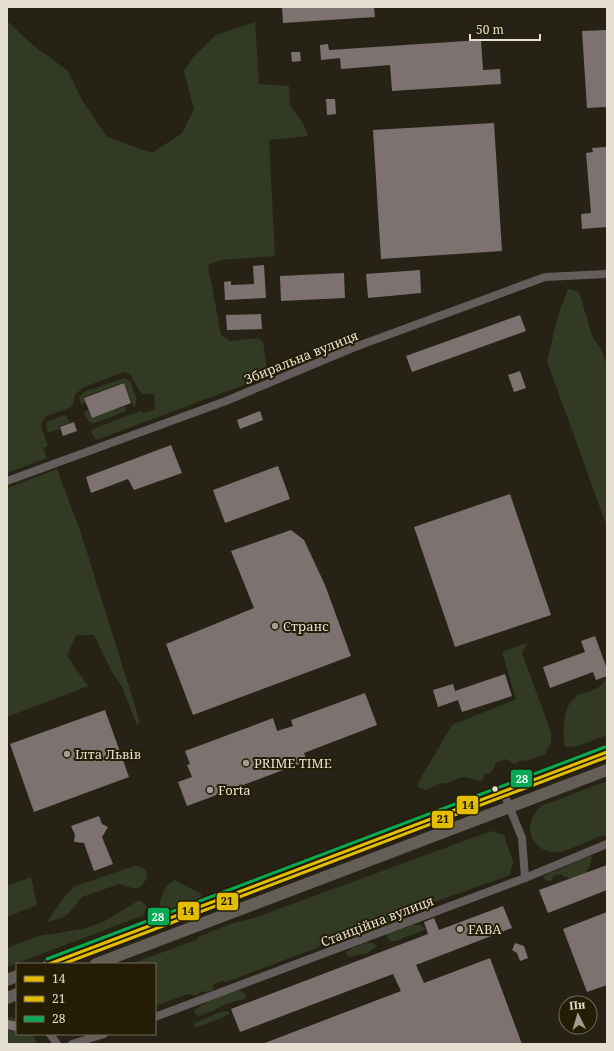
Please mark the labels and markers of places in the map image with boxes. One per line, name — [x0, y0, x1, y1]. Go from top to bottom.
place label: Странс — [283, 617, 329, 635]
marker: Странс — [270, 621, 280, 631]
place label: Ілта Львів — [75, 745, 141, 763]
marker: Ілта Львів — [62, 749, 72, 759]
place label: PRIME TIME — [254, 754, 332, 772]
marker: PRIME TIME — [241, 758, 251, 768]
place label: Forta — [218, 781, 251, 799]
unlabelled marker — [490, 784, 500, 794]
marker: Forta — [205, 785, 215, 795]
place label: FABA — [468, 920, 502, 938]
marker: FABA — [455, 924, 465, 934]

